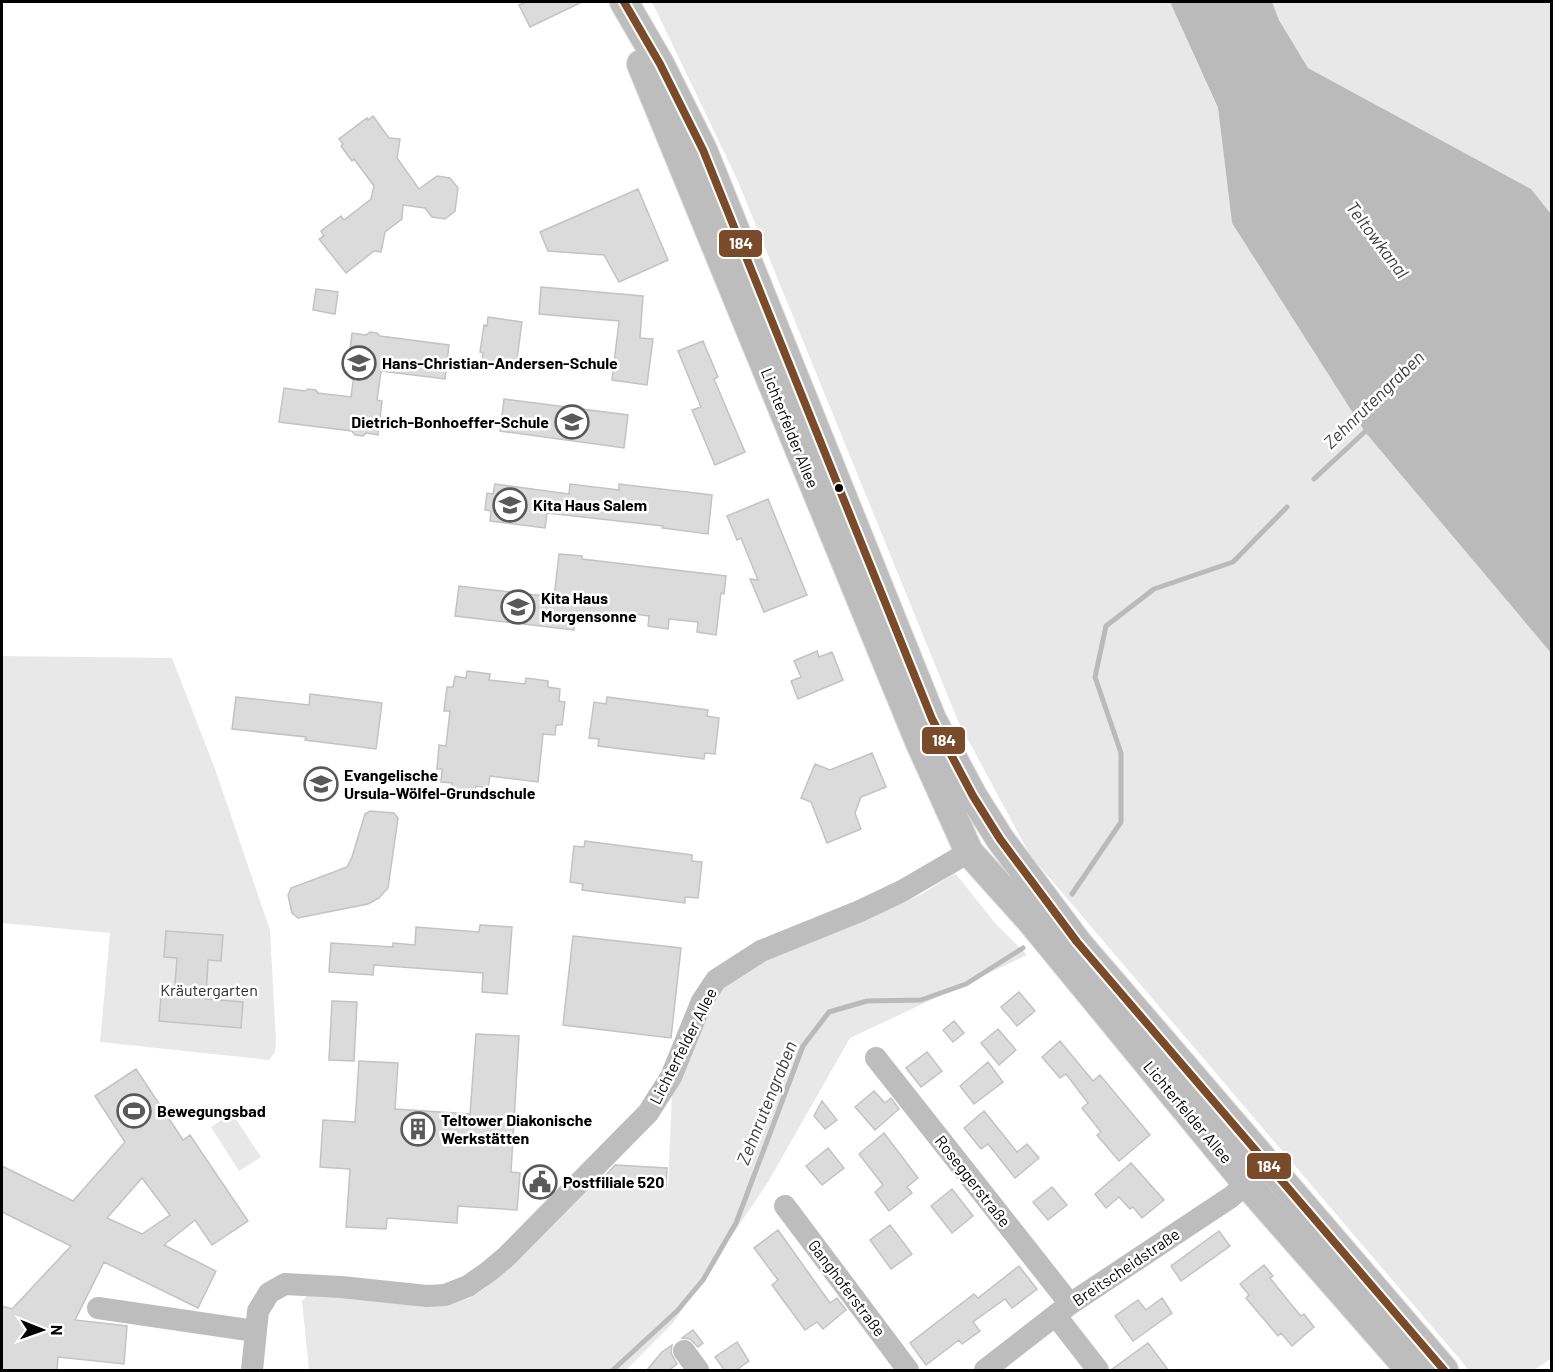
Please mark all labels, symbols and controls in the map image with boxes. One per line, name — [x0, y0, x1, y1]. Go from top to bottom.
water label: Teltowkanal — [1342, 197, 1414, 282]
line badge: 184 — [718, 229, 763, 258]
text: 184 — [729, 233, 753, 252]
school or university icon: Hans-Christian-Andersen-Schule — [341, 345, 377, 381]
water label: Zehnrutengraben — [1318, 346, 1428, 453]
place label: Hans-Christian-Andersen-Schule — [382, 353, 618, 372]
street label: Lichterfelder Allee — [758, 365, 823, 491]
school or university icon: Dietrich-Bonhoeffer-Schule — [554, 404, 590, 440]
place label: Dietrich-Bonhoeffer-Schule — [351, 412, 549, 431]
unlabelled marker — [833, 482, 845, 494]
school or university icon: Kita Haus Salem — [492, 487, 528, 523]
place label: Kita Haus Salem — [533, 495, 647, 514]
place label: Kita Haus Morgensonne — [541, 588, 637, 625]
school or university icon: Kita Haus Morgensonne — [500, 589, 536, 625]
line badge: 184 — [921, 726, 966, 755]
text: 184 — [932, 730, 956, 749]
place label: Evangelische Ursula-Wölfel-Grundschule — [344, 765, 536, 802]
school or university icon: Evangelische Ursula-Wölfel-Grundschule — [303, 766, 339, 802]
park label: Kräutergarten — [160, 980, 258, 999]
street label: Lichterfelder Allee — [645, 985, 720, 1107]
water label: Zehnrutengraben — [731, 1038, 801, 1168]
street label: Lichterfelder Allee — [1140, 1057, 1237, 1167]
sports icon: Bewegungsbad — [116, 1093, 152, 1129]
place label: Bewegungsbad — [157, 1101, 266, 1120]
place label: Teltower Diakonische Werkstätten — [441, 1110, 592, 1147]
building icon: Teltower Diakonische Werkstätten — [400, 1111, 436, 1147]
street label: Roseggerstraße — [932, 1131, 1015, 1230]
line badge: 184 — [1246, 1152, 1292, 1180]
text: 184 — [1257, 1156, 1281, 1175]
public building icon: Postfiliale 520 — [522, 1164, 558, 1200]
place label: Postfiliale 520 — [563, 1172, 664, 1191]
street label: Breitscheidstraße — [1069, 1224, 1183, 1309]
street label: Ganghoferstraße — [805, 1236, 890, 1340]
north arrow — [12, 1300, 72, 1360]
text: N — [48, 1325, 67, 1336]

